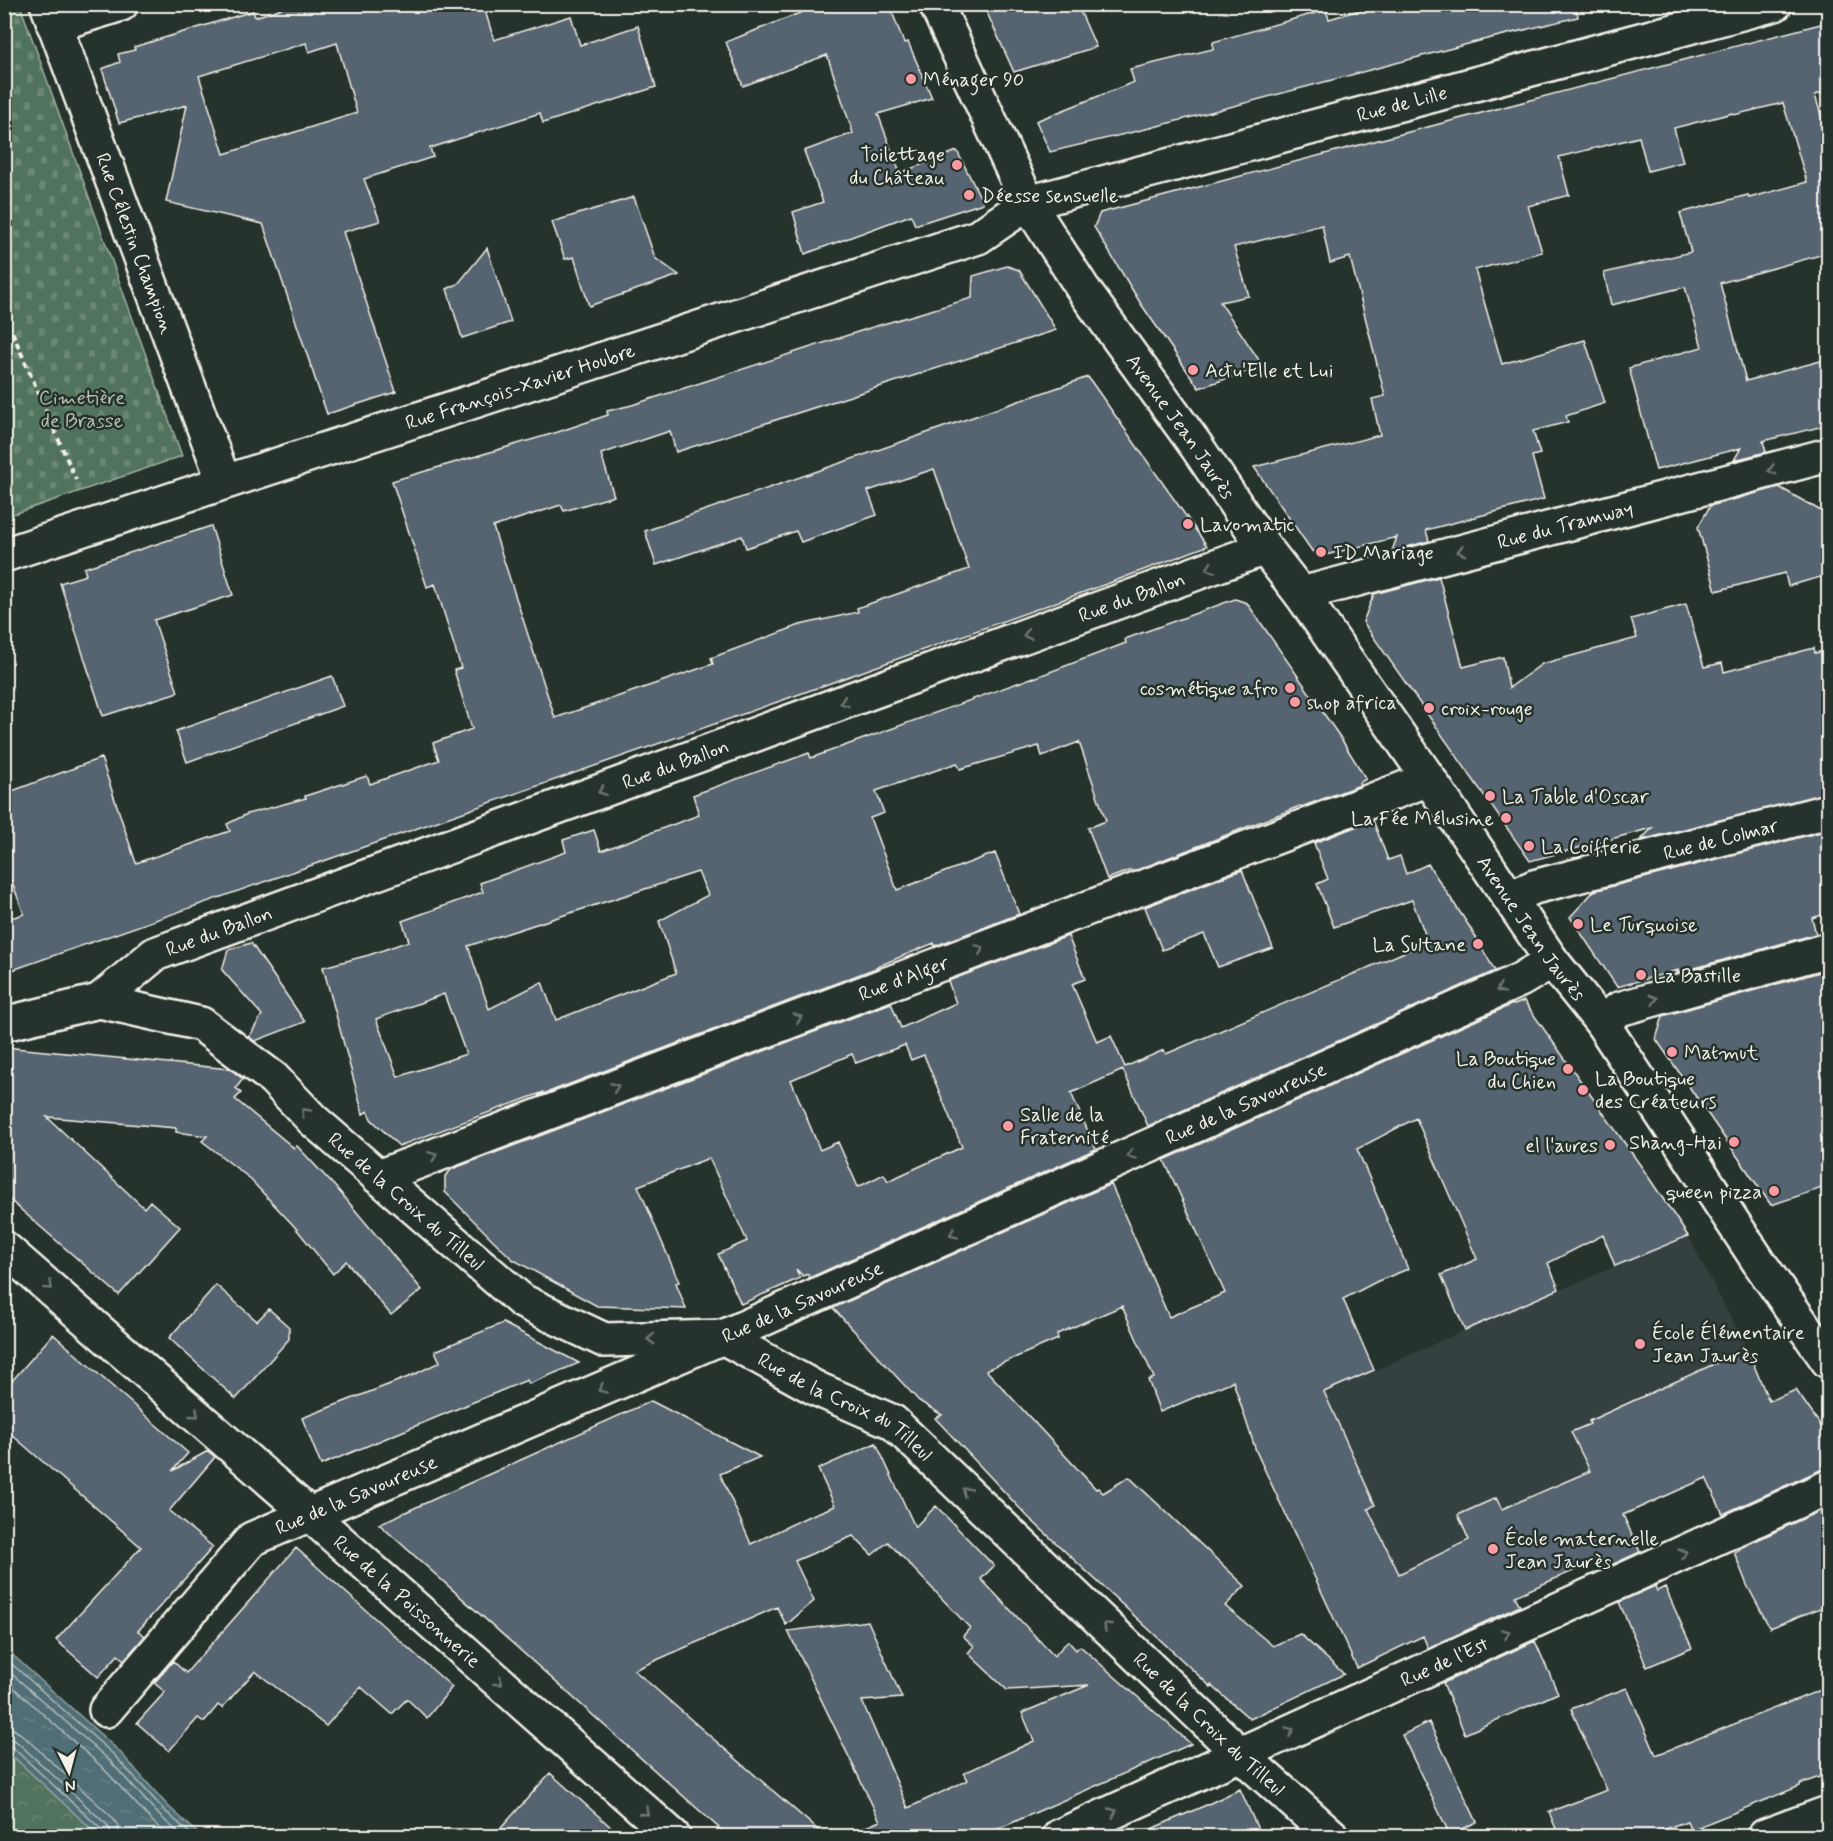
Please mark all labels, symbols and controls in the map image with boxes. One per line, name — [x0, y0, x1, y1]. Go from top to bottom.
place label: Ménager 90 — [923, 67, 1024, 96]
marker: Ménager 90 — [904, 72, 918, 86]
street label: Rue de Lille — [1354, 80, 1451, 130]
place label: Toilettage du Château — [849, 142, 945, 192]
street label: Rue Célestin Champion — [88, 149, 180, 338]
marker: Toilettage du Château — [950, 158, 964, 172]
place label: Déesse sensuelle — [981, 183, 1118, 210]
marker: Déesse sensuelle — [962, 188, 976, 202]
street label: Rue François-Xavier Houbre — [402, 338, 639, 437]
street label: Avenue Jean Jaurès — [1119, 349, 1241, 505]
place label: Actu'Elle et Lui — [1205, 358, 1333, 385]
marker: Actu'Elle et Lui — [1186, 363, 1200, 377]
park label: Cimetière de Brasse — [39, 385, 125, 435]
one-way arrow — [1767, 462, 1777, 475]
street label: Rue du Tramway — [1495, 495, 1636, 557]
place label: Lavomatic — [1200, 512, 1294, 539]
marker: Lavomatic — [1181, 517, 1195, 531]
place label: ID Mariage — [1333, 540, 1434, 567]
one-way arrow — [1457, 544, 1467, 556]
marker: ID Mariage — [1314, 545, 1328, 559]
one-way arrow — [1206, 561, 1216, 574]
street label: Rue du Ballon — [1075, 566, 1189, 630]
one-way arrow — [1022, 628, 1033, 641]
place label: cosmétique afro — [1140, 676, 1278, 703]
marker: cosmétique afro — [1283, 681, 1297, 695]
place label: shop africa — [1307, 690, 1397, 717]
one-way arrow — [839, 695, 850, 708]
marker: shop africa — [1288, 695, 1302, 709]
place label: croix-rouge — [1441, 696, 1533, 723]
marker: croix-rouge — [1422, 701, 1436, 715]
street label: Rue du Ballon — [619, 733, 733, 797]
one-way arrow — [597, 784, 608, 796]
place label: La Table d'Oscar — [1502, 784, 1650, 811]
marker: La Table d'Oscar — [1483, 789, 1497, 803]
place label: La Fée Mélusine — [1351, 806, 1494, 833]
marker: La Fée Mélusine — [1499, 811, 1513, 825]
street label: Rue de Colmar — [1661, 812, 1782, 868]
place label: La Coifferie — [1541, 834, 1642, 861]
marker: La Coifferie — [1522, 839, 1536, 853]
street label: Avenue Jean Jaurès — [1470, 851, 1591, 1007]
street label: Rue du Ballon — [162, 900, 276, 964]
place label: Le Turquoise — [1590, 912, 1697, 939]
marker: Le Turquoise — [1571, 917, 1585, 931]
place label: La Sultane — [1373, 932, 1466, 959]
marker: La Sultane — [1471, 937, 1485, 951]
one-way arrow — [974, 944, 985, 957]
street label: Rue d'Alger — [855, 950, 954, 1009]
place label: La Bastille — [1653, 963, 1741, 990]
marker: La Bastille — [1634, 968, 1648, 982]
one-way arrow — [1496, 982, 1507, 994]
one-way arrow — [1648, 994, 1658, 1006]
one-way arrow — [792, 1013, 803, 1026]
place label: Matmut — [1684, 1040, 1758, 1067]
marker: Matmut — [1665, 1045, 1679, 1059]
place label: La Boutique du Chien — [1456, 1046, 1556, 1096]
street label: Rue de la Savoureuse — [1161, 1056, 1331, 1152]
marker: La Boutique du Chien — [1561, 1062, 1575, 1076]
place label: La Boutique des Créateurs — [1595, 1066, 1717, 1116]
one-way arrow — [610, 1082, 620, 1095]
marker: La Boutique des Créateurs — [1576, 1083, 1590, 1097]
place label: Salle de la Fraternité — [1020, 1102, 1109, 1152]
one-way arrow — [301, 1108, 312, 1118]
marker: Salle de la Fraternité — [1001, 1119, 1015, 1133]
street label: Rue de la Croix du Tilleul — [321, 1127, 490, 1277]
place label: Shang-Hai — [1629, 1130, 1722, 1157]
place label: el l'aures — [1525, 1133, 1598, 1160]
marker: Shang-Hai — [1727, 1135, 1741, 1149]
marker: el l'aures — [1603, 1138, 1617, 1152]
one-way arrow — [1126, 1147, 1137, 1159]
one-way arrow — [427, 1151, 438, 1163]
place label: queen pizza — [1666, 1179, 1762, 1206]
marker: queen pizza — [1767, 1184, 1781, 1198]
one-way arrow — [948, 1227, 959, 1239]
street label: Rue de la Savoureuse — [718, 1255, 888, 1351]
one-way arrow — [42, 1279, 52, 1290]
place label: École Élémentaire Jean Jaurès — [1652, 1320, 1805, 1370]
one-way arrow — [646, 1333, 655, 1345]
marker: École Élémentaire Jean Jaurès — [1633, 1337, 1647, 1351]
street label: Rue de la Croix du Tilleul — [752, 1347, 938, 1468]
one-way arrow — [597, 1382, 608, 1394]
one-way arrow — [188, 1407, 199, 1418]
street label: Rue de la Savoureuse — [271, 1449, 442, 1542]
one-way arrow — [962, 1488, 973, 1499]
place label: École maternelle Jean Jaurès — [1505, 1526, 1659, 1576]
street label: Rue de la Poissonnerie — [327, 1529, 486, 1675]
marker: École maternelle Jean Jaurès — [1486, 1542, 1500, 1556]
one-way arrow — [1677, 1548, 1688, 1560]
one-way arrow — [1103, 1622, 1113, 1633]
one-way arrow — [1500, 1629, 1511, 1641]
street label: Rue de l'Est — [1396, 1631, 1493, 1694]
street label: Rue de la Croix du Tilleul — [1127, 1647, 1290, 1803]
one-way arrow — [492, 1675, 503, 1686]
one-way arrow — [1284, 1726, 1295, 1738]
north arrow — [39, 1742, 99, 1802]
text: N — [64, 1774, 77, 1796]
one-way arrow — [638, 1805, 649, 1816]
one-way arrow — [1106, 1807, 1117, 1819]

